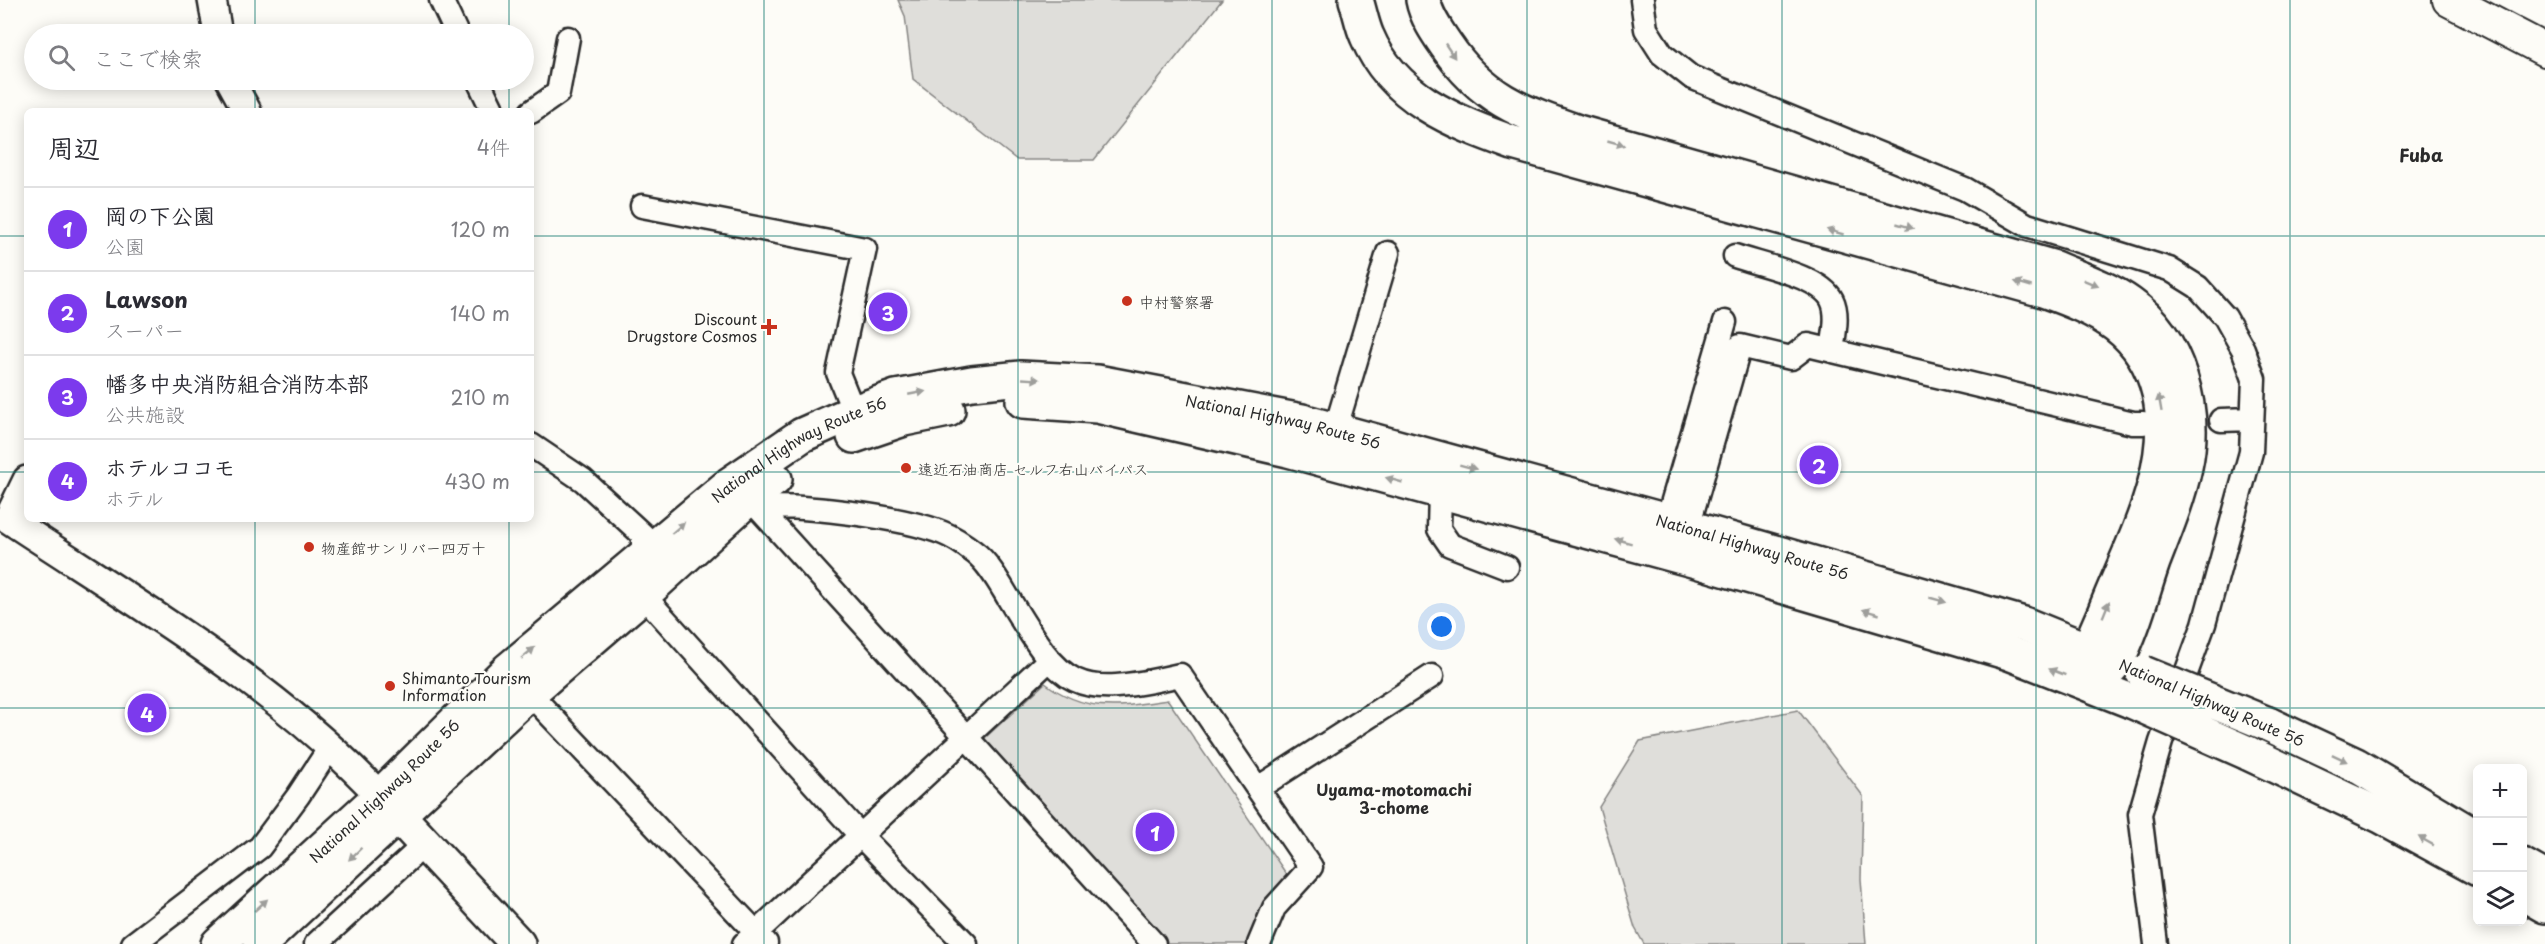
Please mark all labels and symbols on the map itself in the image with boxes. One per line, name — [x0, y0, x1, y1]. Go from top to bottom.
one-way arrow — [1444, 43, 1456, 59]
one-way arrow — [1607, 139, 1625, 148]
district label: Fuba — [2399, 141, 2443, 168]
one-way arrow — [1896, 221, 1914, 231]
one-way arrow — [1826, 227, 1844, 236]
one-way arrow — [2014, 279, 2032, 288]
one-way arrow — [2082, 279, 2100, 288]
pin: 3 — [868, 290, 908, 334]
place label: 中村警察署 — [1139, 290, 1214, 313]
marker: 中村警察署 — [1120, 294, 1134, 308]
place label: Discount Drugstore Cosmos — [627, 307, 757, 347]
marker: Discount Drugstore Cosmos — [762, 320, 776, 334]
one-way arrow — [1021, 374, 1040, 383]
one-way arrow — [908, 388, 927, 397]
street label: National Highway Route 56 — [1184, 388, 1383, 454]
street label: National Highway Route 56 — [705, 390, 889, 507]
one-way arrow — [2156, 393, 2165, 412]
pin: 2 — [1800, 442, 1838, 488]
place label: 遠近石油商店 セルフ右山バイパス — [918, 457, 1148, 480]
marker: 遠近石油商店 セルフ右山バイパス — [899, 461, 913, 475]
one-way arrow — [1459, 463, 1477, 472]
one-way arrow — [1385, 475, 1403, 484]
street label: National Highway Route 56 — [1654, 507, 1852, 584]
one-way arrow — [670, 522, 686, 535]
place label: 物産館サンリバー四万十 — [321, 536, 486, 559]
one-way arrow — [1614, 536, 1632, 545]
marker: 物産館サンリバー四万十 — [302, 540, 316, 554]
one-way arrow — [1929, 595, 1947, 605]
one-way arrow — [2101, 599, 2111, 617]
one-way arrow — [1862, 607, 1880, 616]
your location — [1427, 612, 1456, 641]
one-way arrow — [520, 647, 536, 660]
street label: National Highway Route 56 — [2116, 652, 2308, 752]
place label: Shimanto Tourism Information — [402, 666, 531, 706]
one-way arrow — [2048, 667, 2066, 676]
marker: Shimanto Tourism Information — [383, 679, 397, 693]
pin: 4 — [128, 690, 166, 736]
street label: National Highway Route 56 — [303, 713, 464, 867]
one-way arrow — [2331, 753, 2348, 762]
district label: Uyama-motomachi 3-chome — [1316, 777, 1472, 819]
pin: 1 — [1136, 810, 1174, 854]
one-way arrow — [2417, 836, 2434, 846]
one-way arrow — [347, 847, 362, 861]
one-way arrow — [253, 899, 268, 912]

